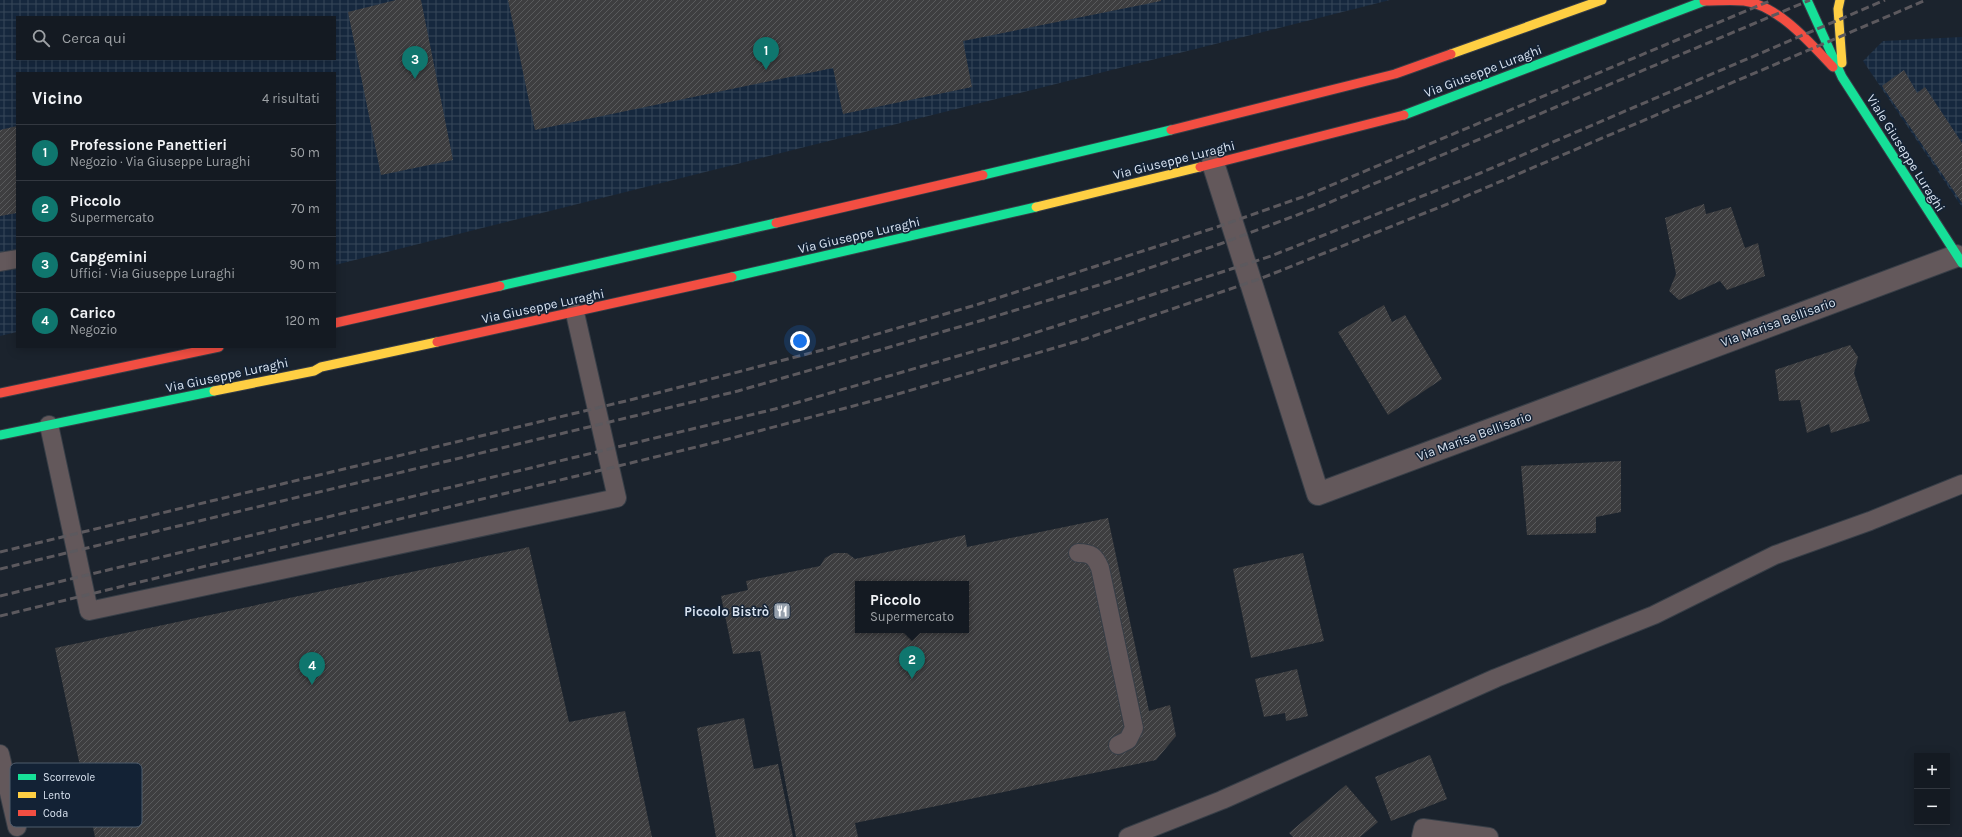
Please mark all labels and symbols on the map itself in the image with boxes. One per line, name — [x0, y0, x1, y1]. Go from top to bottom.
pin: 1 — [753, 37, 779, 70]
street label: Via Giuseppe Luraghi — [1422, 42, 1544, 100]
pin: 3 — [402, 46, 428, 79]
street label: Viale Giuseppe Luraghi — [1864, 92, 1948, 214]
street label: Via Giuseppe Luraghi — [1112, 138, 1236, 182]
street label: Via Giuseppe Luraghi — [796, 214, 922, 256]
street label: Via Giuseppe Luraghi — [480, 286, 606, 326]
street label: Via Marisa Bellisario — [1719, 294, 1837, 350]
your location — [790, 331, 810, 351]
street label: Via Giuseppe Luraghi — [164, 355, 290, 395]
street label: Via Marisa Bellisario — [1415, 408, 1533, 464]
restaurant icon: Piccolo Bistrò — [772, 601, 792, 621]
place label: Piccolo Bistrò — [684, 604, 769, 619]
pin: 2 — [899, 646, 925, 679]
pin: 4 — [299, 652, 325, 685]
legend — [10, 763, 142, 827]
text: Scorrevole — [43, 771, 96, 784]
text: Lento — [43, 789, 71, 802]
text: Coda — [43, 807, 68, 820]

